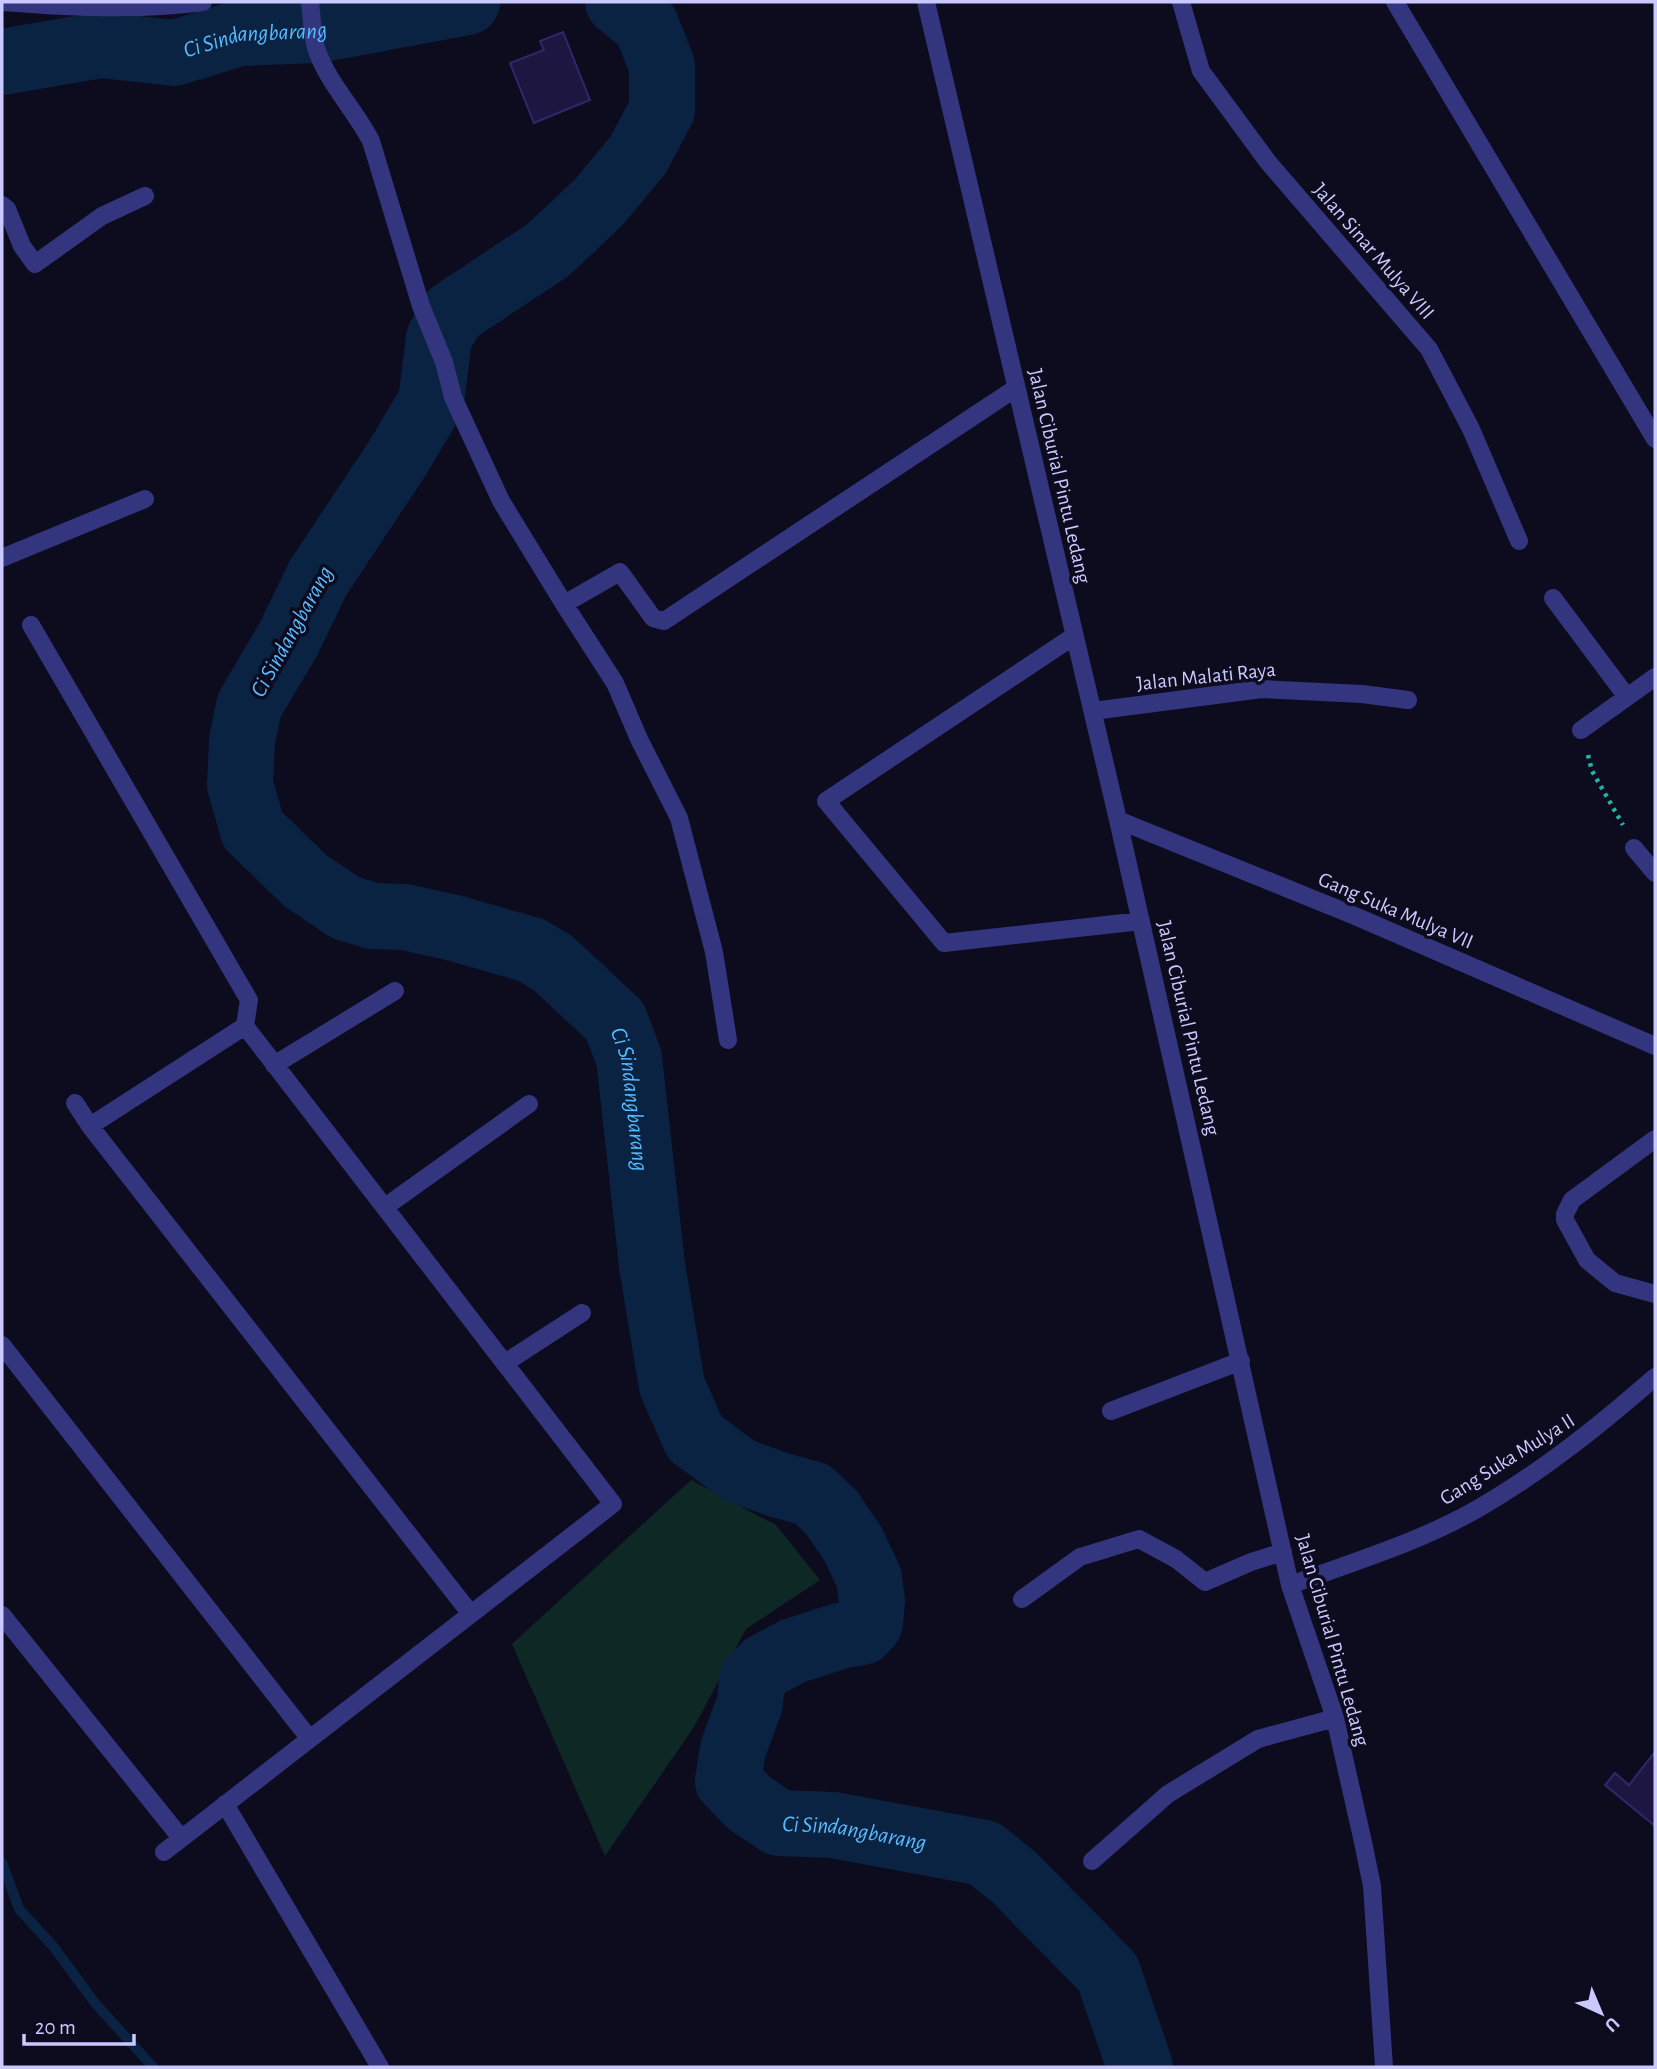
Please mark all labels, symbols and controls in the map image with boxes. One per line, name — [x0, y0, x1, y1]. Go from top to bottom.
water label: Ci Sindangbarang — [181, 18, 329, 62]
street label: Jalan Sinar Mulya VIII — [1309, 179, 1438, 323]
street label: Jalan Ciburial Pintu Ledang — [1025, 367, 1095, 586]
water label: Ci Sindangbarang — [247, 562, 338, 701]
street label: Jalan Malati Raya — [1135, 659, 1277, 694]
street label: Gang Suka Mulya VII — [1315, 868, 1476, 953]
street label: Jalan Ciburial Pintu Ledang — [1154, 919, 1224, 1138]
water label: Ci Sindangbarang — [605, 1024, 652, 1173]
street label: Gang Suka Mulya II — [1436, 1410, 1578, 1509]
street label: Jalan Ciburial Pintu Ledang — [1292, 1532, 1373, 1749]
water label: Ci Sindangbarang — [782, 1813, 928, 1855]
north arrow — [1566, 1978, 1636, 2048]
scale bar — [24, 2002, 135, 2046]
text: U — [1601, 2013, 1623, 2035]
text: 20 m — [35, 2017, 76, 2038]

